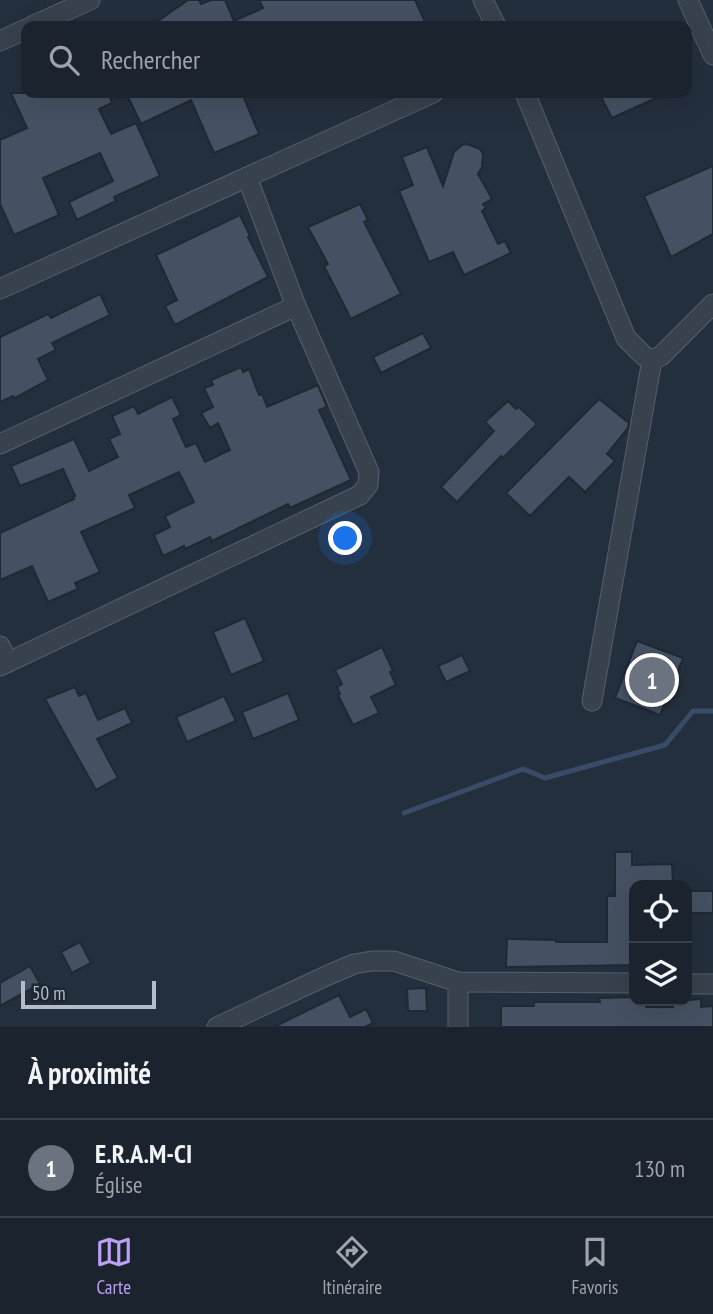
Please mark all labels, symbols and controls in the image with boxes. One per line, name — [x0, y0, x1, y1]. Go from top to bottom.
search box — [21, 21, 692, 98]
icon: search — [45, 41, 83, 79]
text: Rechercher — [101, 43, 200, 76]
your location — [328, 521, 362, 555]
pin: 1 — [629, 654, 675, 706]
map controls — [629, 880, 692, 1006]
button: locate — [629, 880, 692, 943]
button: layers — [629, 943, 692, 1006]
scale bar — [21, 978, 156, 1010]
text: 50 m — [32, 981, 66, 1005]
text: À proximité — [28, 1053, 151, 1092]
text: E.R.A.M-CI — [95, 1137, 192, 1170]
text: 1 — [46, 1154, 57, 1183]
text: 130 m — [634, 1154, 685, 1183]
text: Église — [95, 1170, 142, 1199]
tab: Carte — [95, 1233, 133, 1299]
tab: Itinéraire — [322, 1233, 382, 1299]
tab: Favoris — [572, 1233, 618, 1299]

